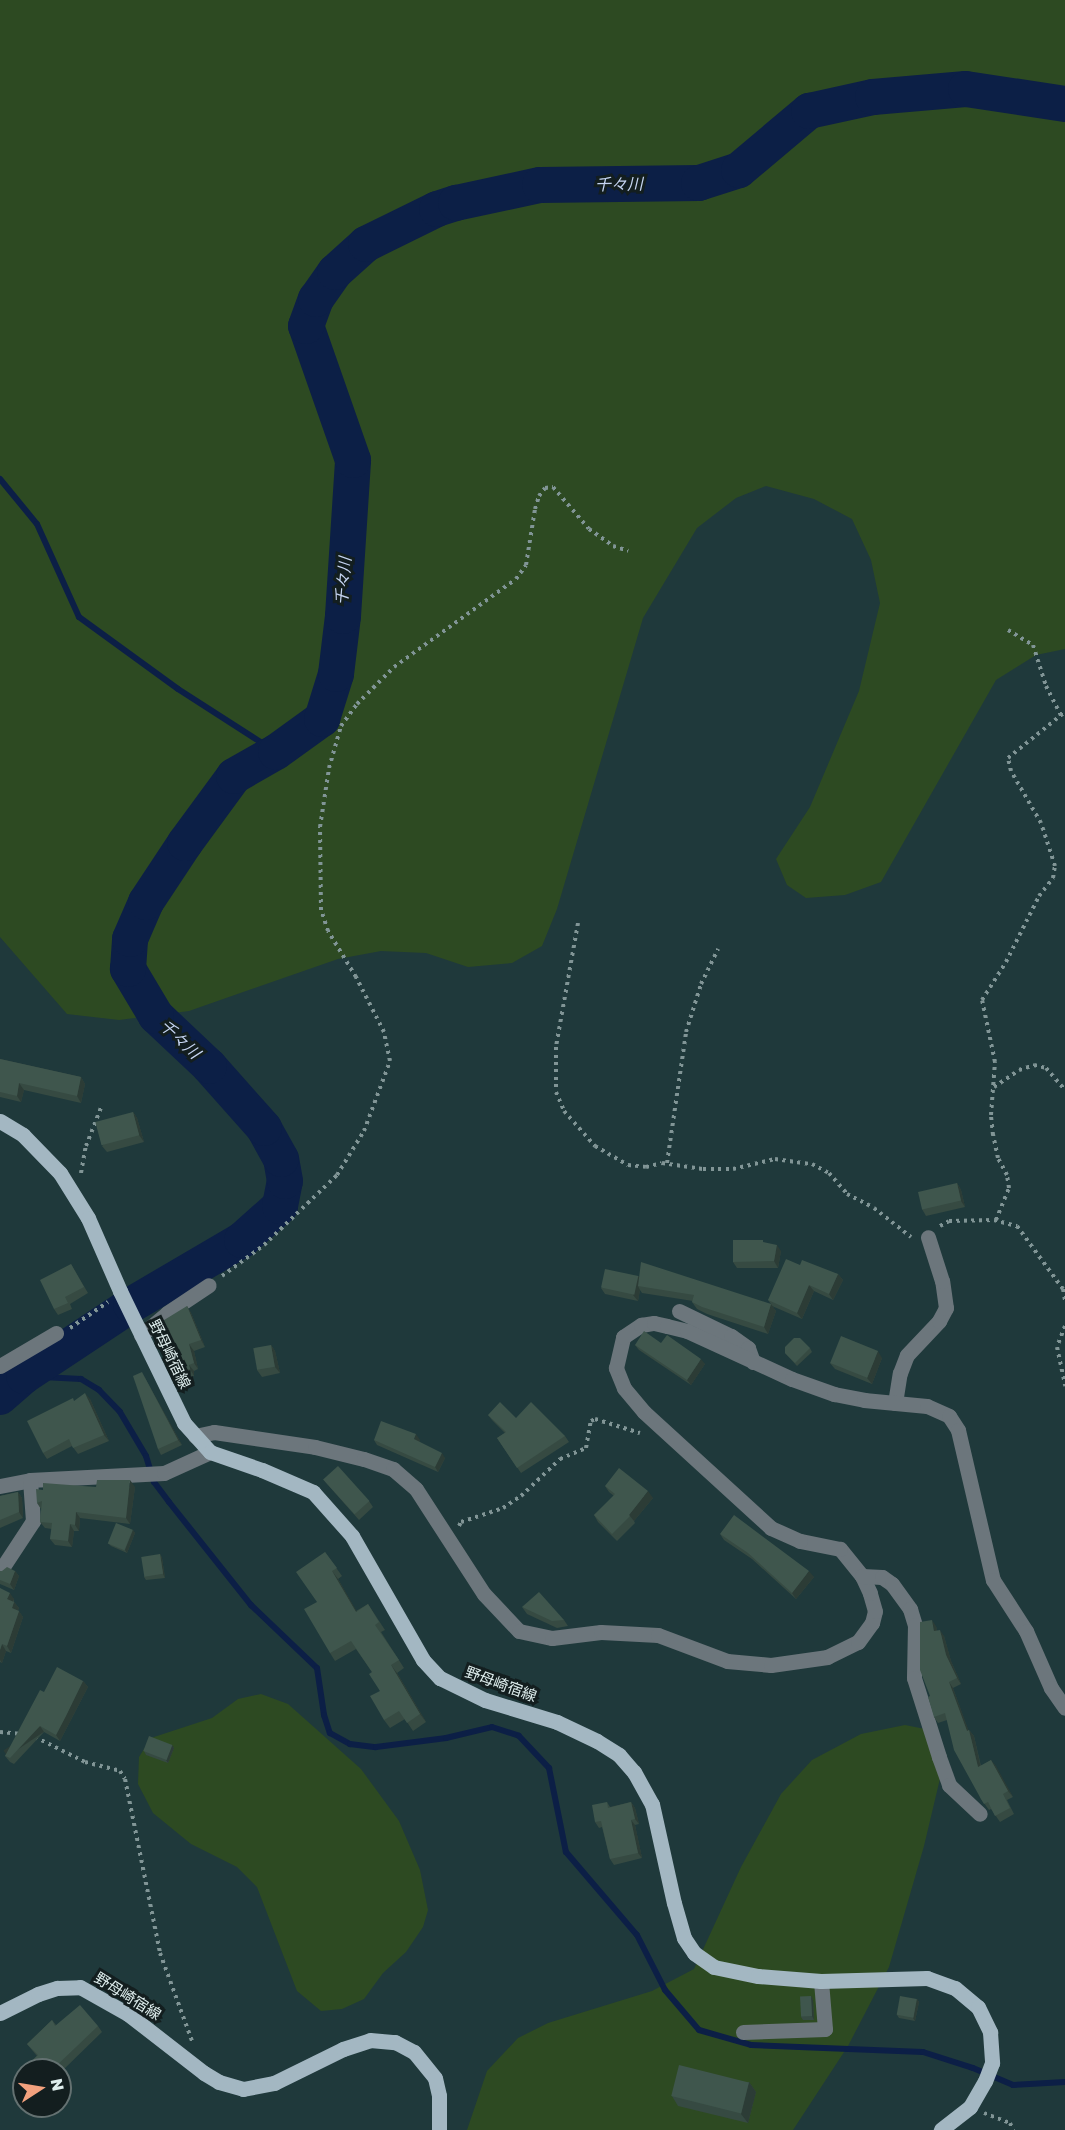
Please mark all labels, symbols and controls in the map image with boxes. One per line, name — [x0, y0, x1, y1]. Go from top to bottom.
water label: 千々川 — [595, 174, 643, 194]
water label: 千々川 — [331, 556, 355, 606]
water label: 千々川 — [156, 1016, 204, 1062]
street label: 野母崎宿線 — [145, 1316, 195, 1392]
street label: 野母崎宿線 — [463, 1663, 539, 1705]
street label: 野母崎宿線 — [91, 1968, 165, 2024]
north arrow — [12, 2058, 72, 2118]
text: N — [47, 2077, 69, 2093]

